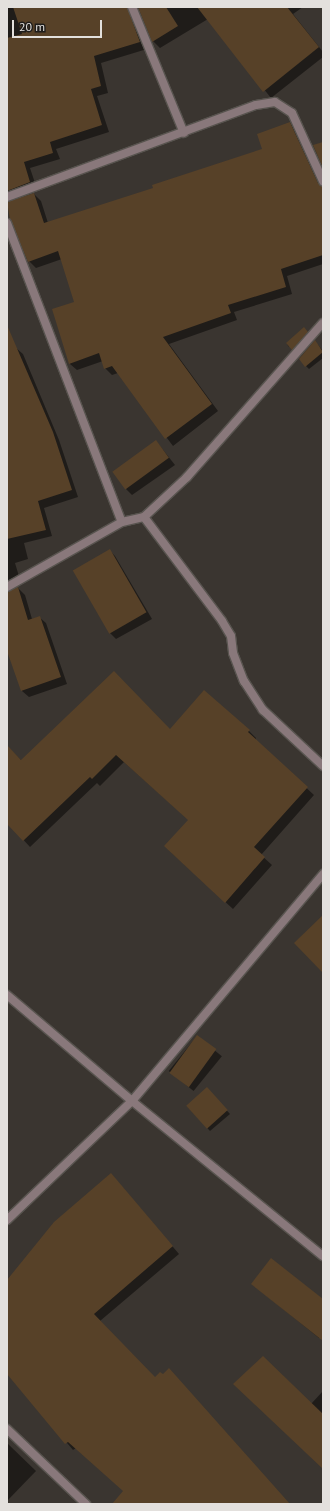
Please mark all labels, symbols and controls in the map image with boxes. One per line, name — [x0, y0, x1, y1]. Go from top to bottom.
scale bar — [14, 12, 104, 38]
text: 20 m — [19, 19, 45, 34]

